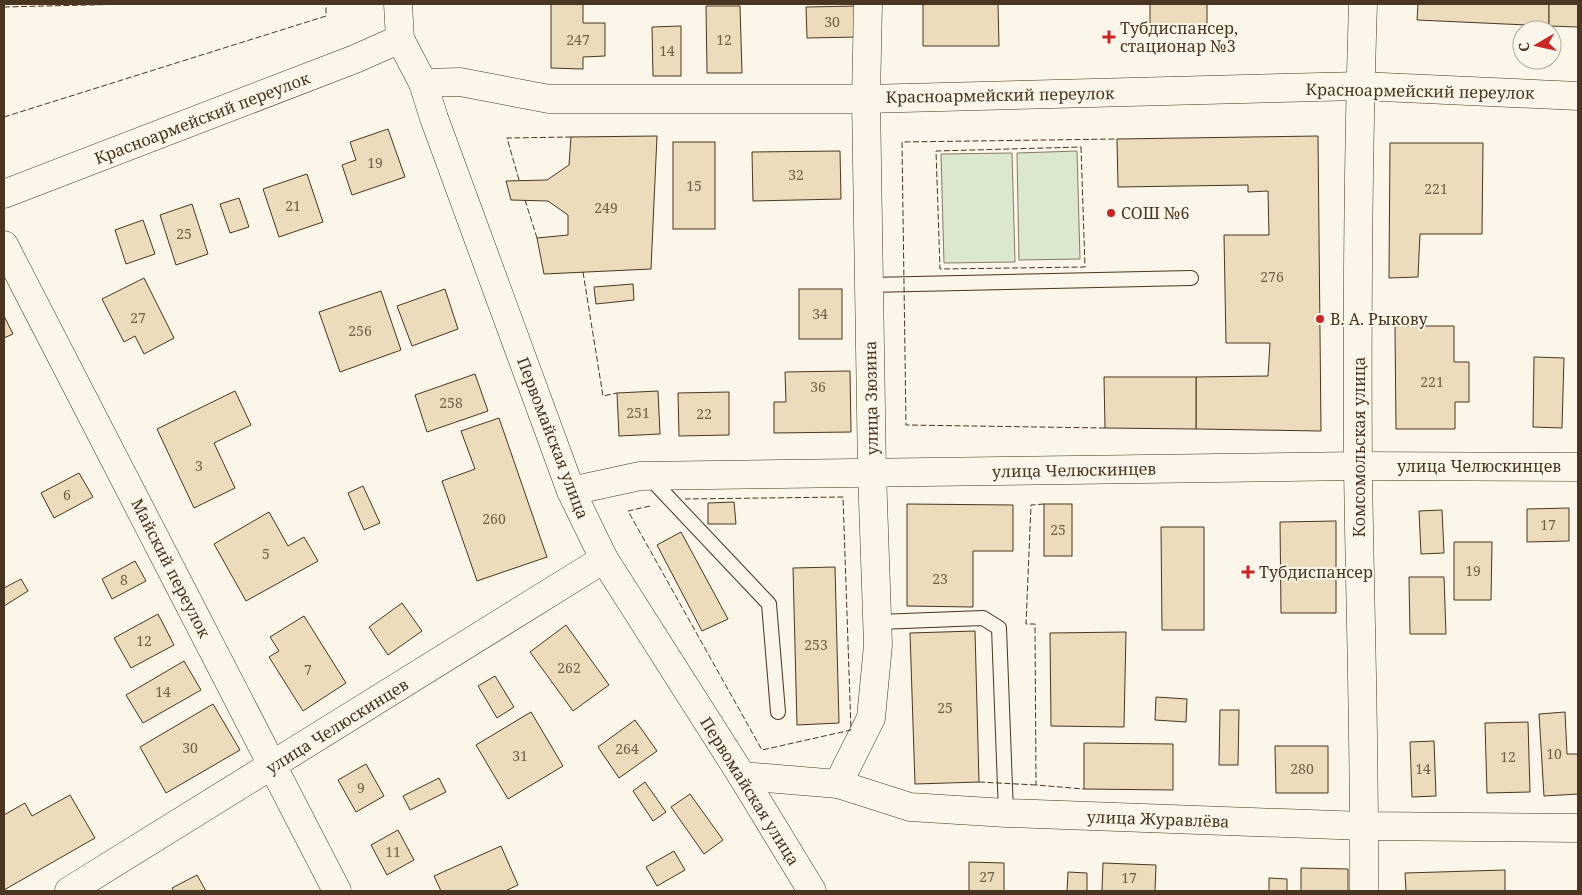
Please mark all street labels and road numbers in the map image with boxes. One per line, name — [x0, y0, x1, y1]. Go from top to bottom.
street label: Красноармейский переулок — [91, 67, 313, 169]
street label: Красноармейский переулок — [1305, 78, 1535, 104]
street label: Красноармейский переулок — [885, 82, 1115, 108]
street label: улица Зюзина — [859, 341, 883, 455]
street label: Первомайская улица — [512, 354, 594, 522]
street label: Комсомольская улица — [1348, 357, 1370, 537]
street label: улица Челюскинцев — [1397, 455, 1561, 477]
street label: улица Челюскинцев — [992, 458, 1156, 482]
street label: Майский переулок — [126, 494, 216, 642]
street label: улица Челюскинцев — [262, 673, 413, 779]
street label: Первомайская улица — [695, 712, 805, 870]
street label: улица Журавлёва — [1086, 806, 1230, 832]

